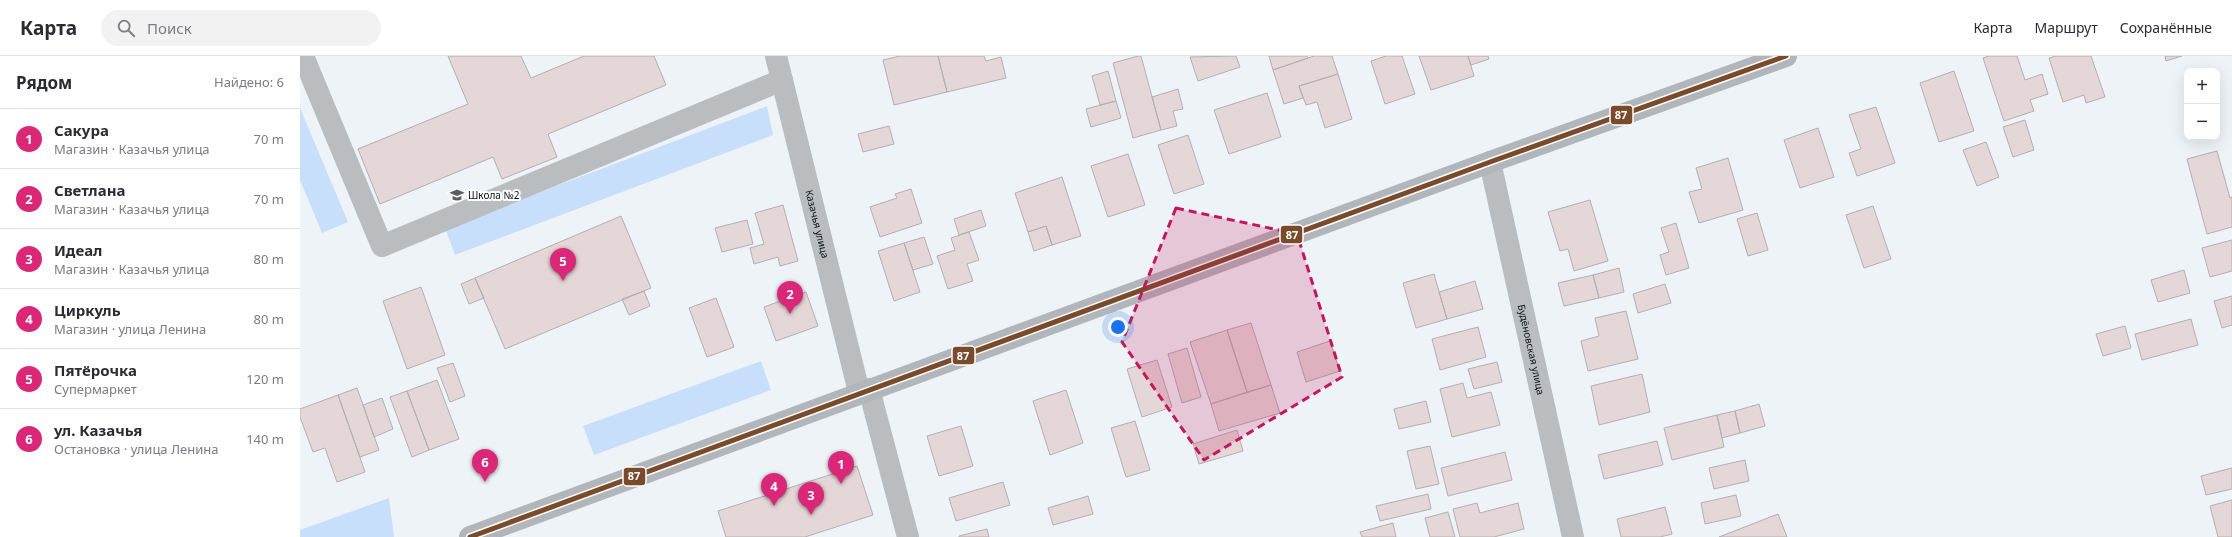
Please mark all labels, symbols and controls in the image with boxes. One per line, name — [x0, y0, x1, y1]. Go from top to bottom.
search box — [101, 10, 381, 46]
text: Карта — [20, 15, 77, 41]
icon: search — [115, 17, 137, 39]
text: Поиск — [147, 18, 192, 38]
text: Карта — [1973, 18, 2012, 37]
text: Маршрут — [2034, 18, 2098, 37]
text: Сохранённые — [2120, 18, 2212, 37]
map controls — [2184, 68, 2220, 140]
button: + — [2184, 68, 2220, 104]
text: Рядом — [16, 71, 72, 94]
text: Найдено: 6 — [214, 73, 284, 91]
button: − — [2184, 104, 2220, 140]
line badge: 87 — [1610, 105, 1633, 125]
text: 87 — [1615, 107, 1627, 122]
text: Сакура — [54, 120, 109, 140]
text: 1 — [25, 130, 33, 148]
text: 70 m — [254, 130, 284, 148]
text: Магазин · Казачья улица — [54, 140, 210, 158]
text: Светлана — [54, 180, 125, 200]
school or university icon: Школа №2 — [449, 187, 465, 203]
place label: Школа №2 — [468, 188, 520, 202]
street label: Казачья улица — [802, 188, 833, 260]
text: 2 — [25, 190, 33, 208]
text: 70 m — [254, 190, 284, 208]
text: Магазин · Казачья улица — [54, 200, 210, 218]
line badge: 87 — [1280, 225, 1303, 244]
text: 87 — [1286, 227, 1298, 242]
text: Идеал — [54, 240, 102, 260]
pin: 5 — [550, 248, 576, 281]
text: 3 — [25, 250, 33, 268]
text: 80 m — [254, 250, 284, 268]
text: Магазин · Казачья улица — [54, 260, 210, 278]
pin: 2 — [777, 281, 803, 314]
text: Циркуль — [54, 300, 121, 320]
street label: Будёновская улица — [1515, 303, 1548, 396]
text: 4 — [25, 310, 33, 328]
text: 80 m — [254, 310, 284, 328]
your location — [1108, 317, 1128, 337]
text: Магазин · улица Ленина — [54, 320, 206, 338]
line badge: 87 — [952, 346, 975, 365]
text: 87 — [957, 348, 969, 363]
text: Пятёрочка — [54, 360, 137, 380]
text: 5 — [25, 370, 33, 388]
text: 120 m — [246, 370, 284, 388]
text: Супермаркет — [54, 380, 137, 398]
text: ул. Казачья — [54, 420, 142, 440]
text: 6 — [25, 430, 33, 448]
text: 140 m — [246, 430, 284, 448]
text: Остановка · улица Ленина — [54, 440, 218, 458]
pin: 6 — [472, 449, 498, 482]
pin: 1 — [828, 451, 854, 484]
line badge: 87 — [623, 467, 646, 486]
text: 87 — [628, 468, 640, 483]
pin: 4 — [761, 473, 787, 506]
pin: 3 — [798, 482, 824, 515]

